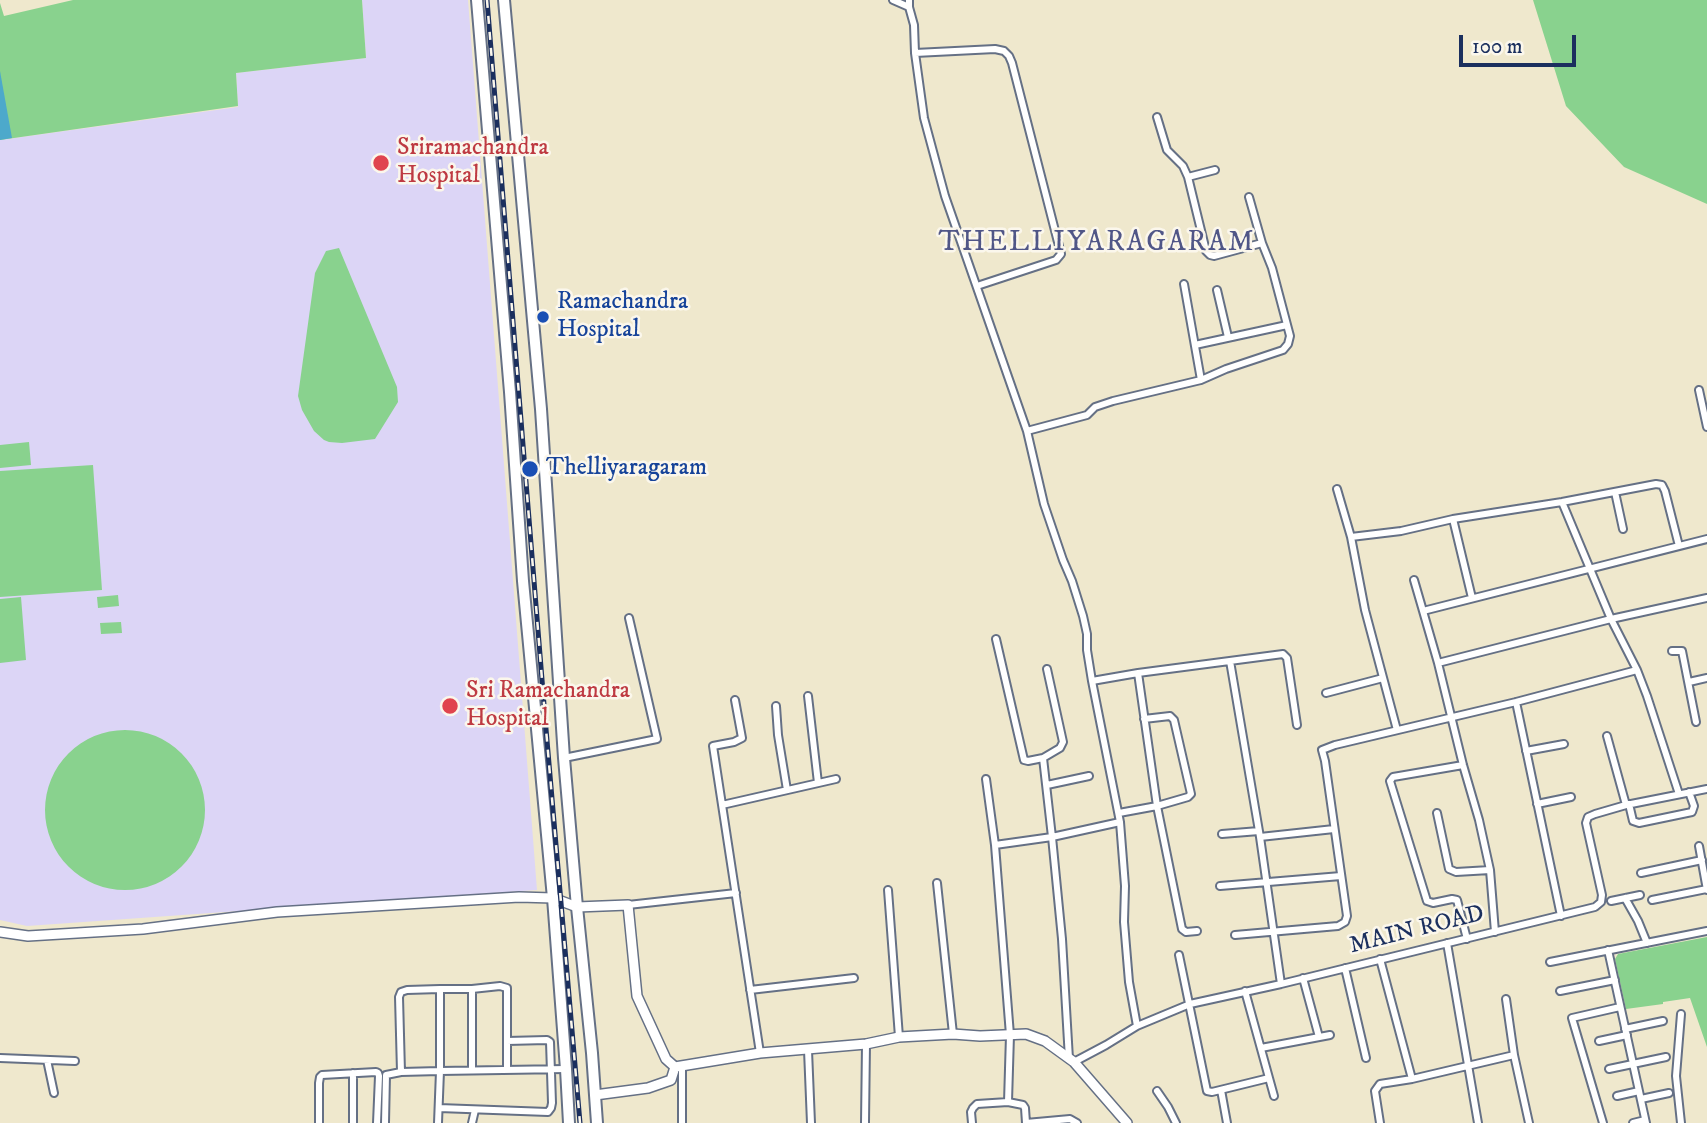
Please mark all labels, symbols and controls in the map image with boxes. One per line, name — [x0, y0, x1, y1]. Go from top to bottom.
scale bar — [1462, 21, 1579, 65]
text: 100 m — [1472, 34, 1523, 60]
place label: Sriramachandra Hospital — [397, 135, 549, 191]
marker: Sriramachandra Hospital — [371, 153, 391, 173]
district label: THELLIYARAGARAM — [940, 227, 1254, 261]
place label: Ramachandra Hospital — [557, 289, 688, 345]
marker: Ramachandra Hospital — [535, 309, 551, 325]
place label: Thelliyaragaram — [546, 455, 707, 483]
marker: Thelliyaragaram — [520, 459, 540, 479]
place label: Sri Ramachandra Hospital — [466, 678, 630, 734]
marker: Sri Ramachandra Hospital — [440, 696, 460, 716]
street label: MAIN ROAD — [1347, 900, 1487, 962]

